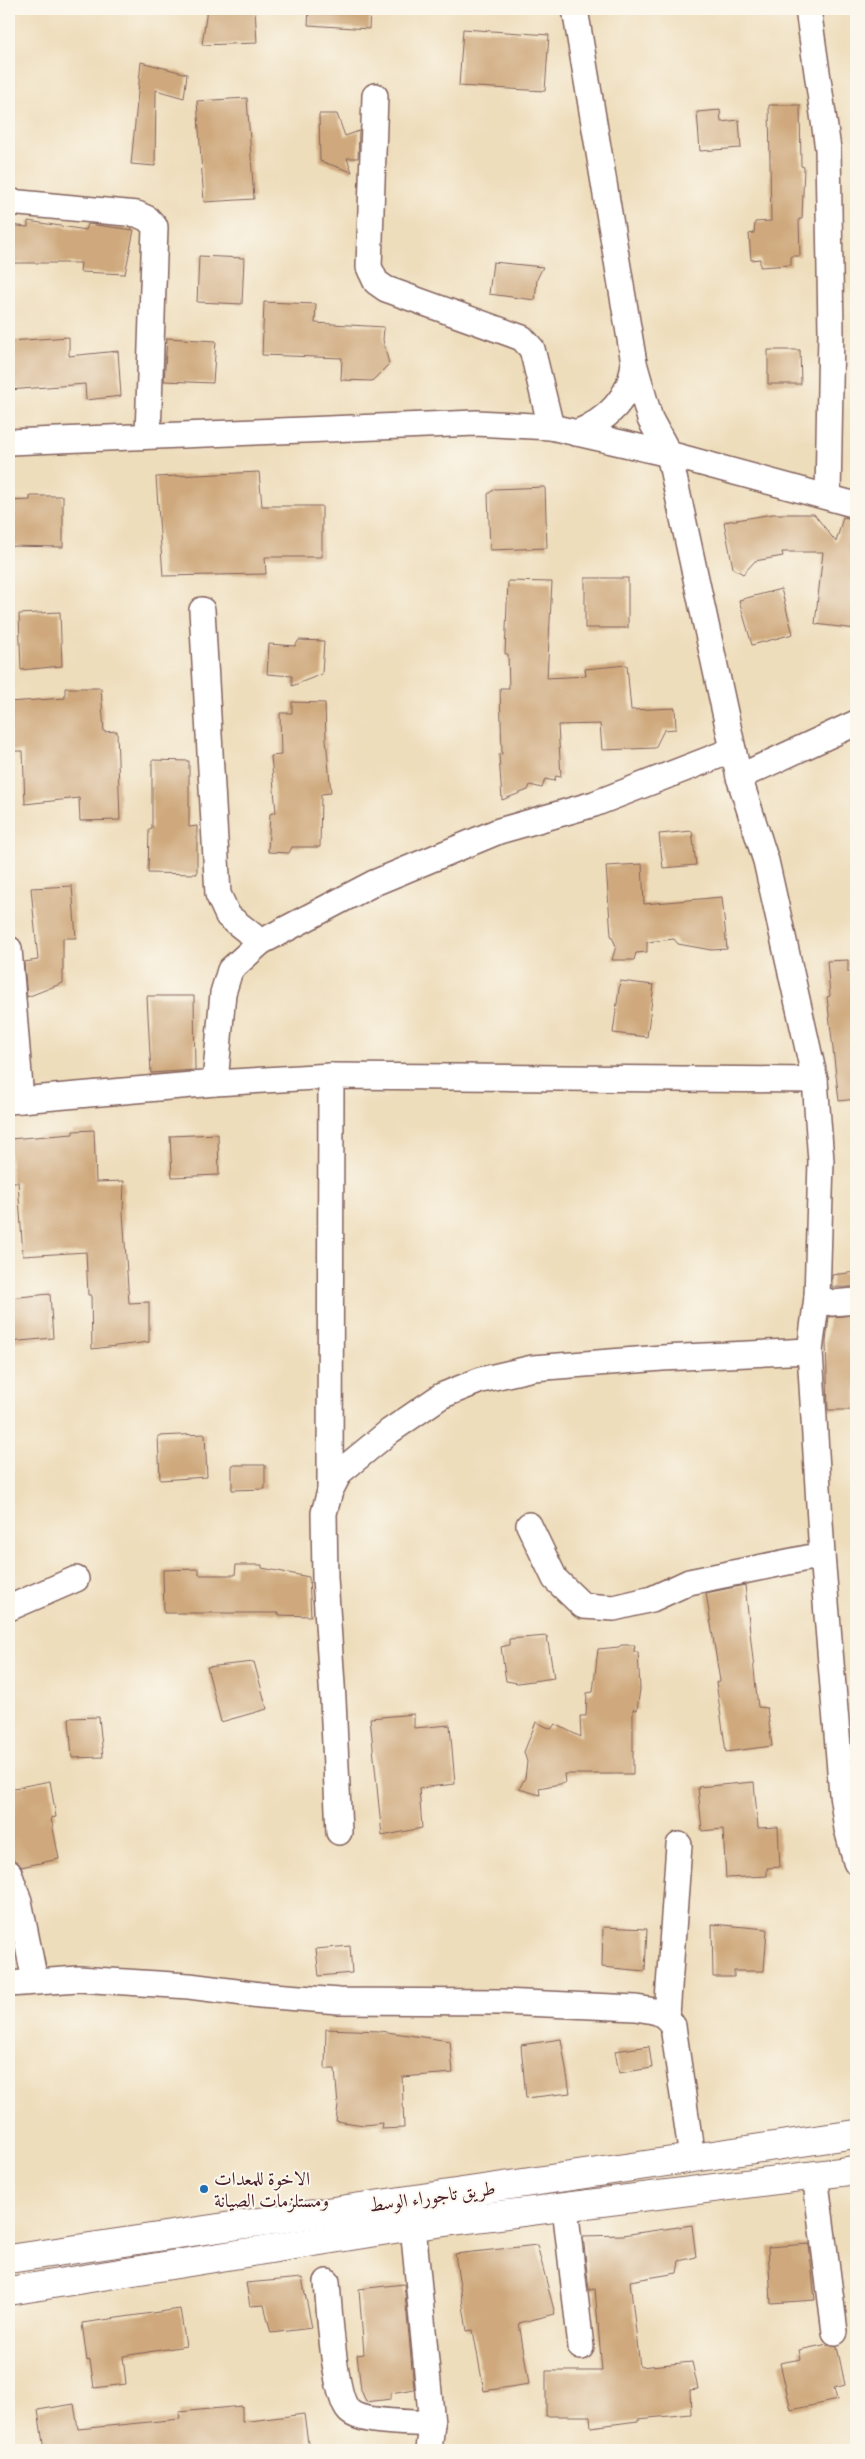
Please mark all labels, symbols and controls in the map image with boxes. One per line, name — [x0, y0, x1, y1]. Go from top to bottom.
place label: الاخوة للمعدات ومستلزمات الصيانة — [214, 2168, 329, 2213]
street label: طريق تاجوراء الوسط — [367, 2177, 497, 2218]
marker: الاخوة للمعدات ومستلزمات الصيانة — [198, 2183, 210, 2195]

